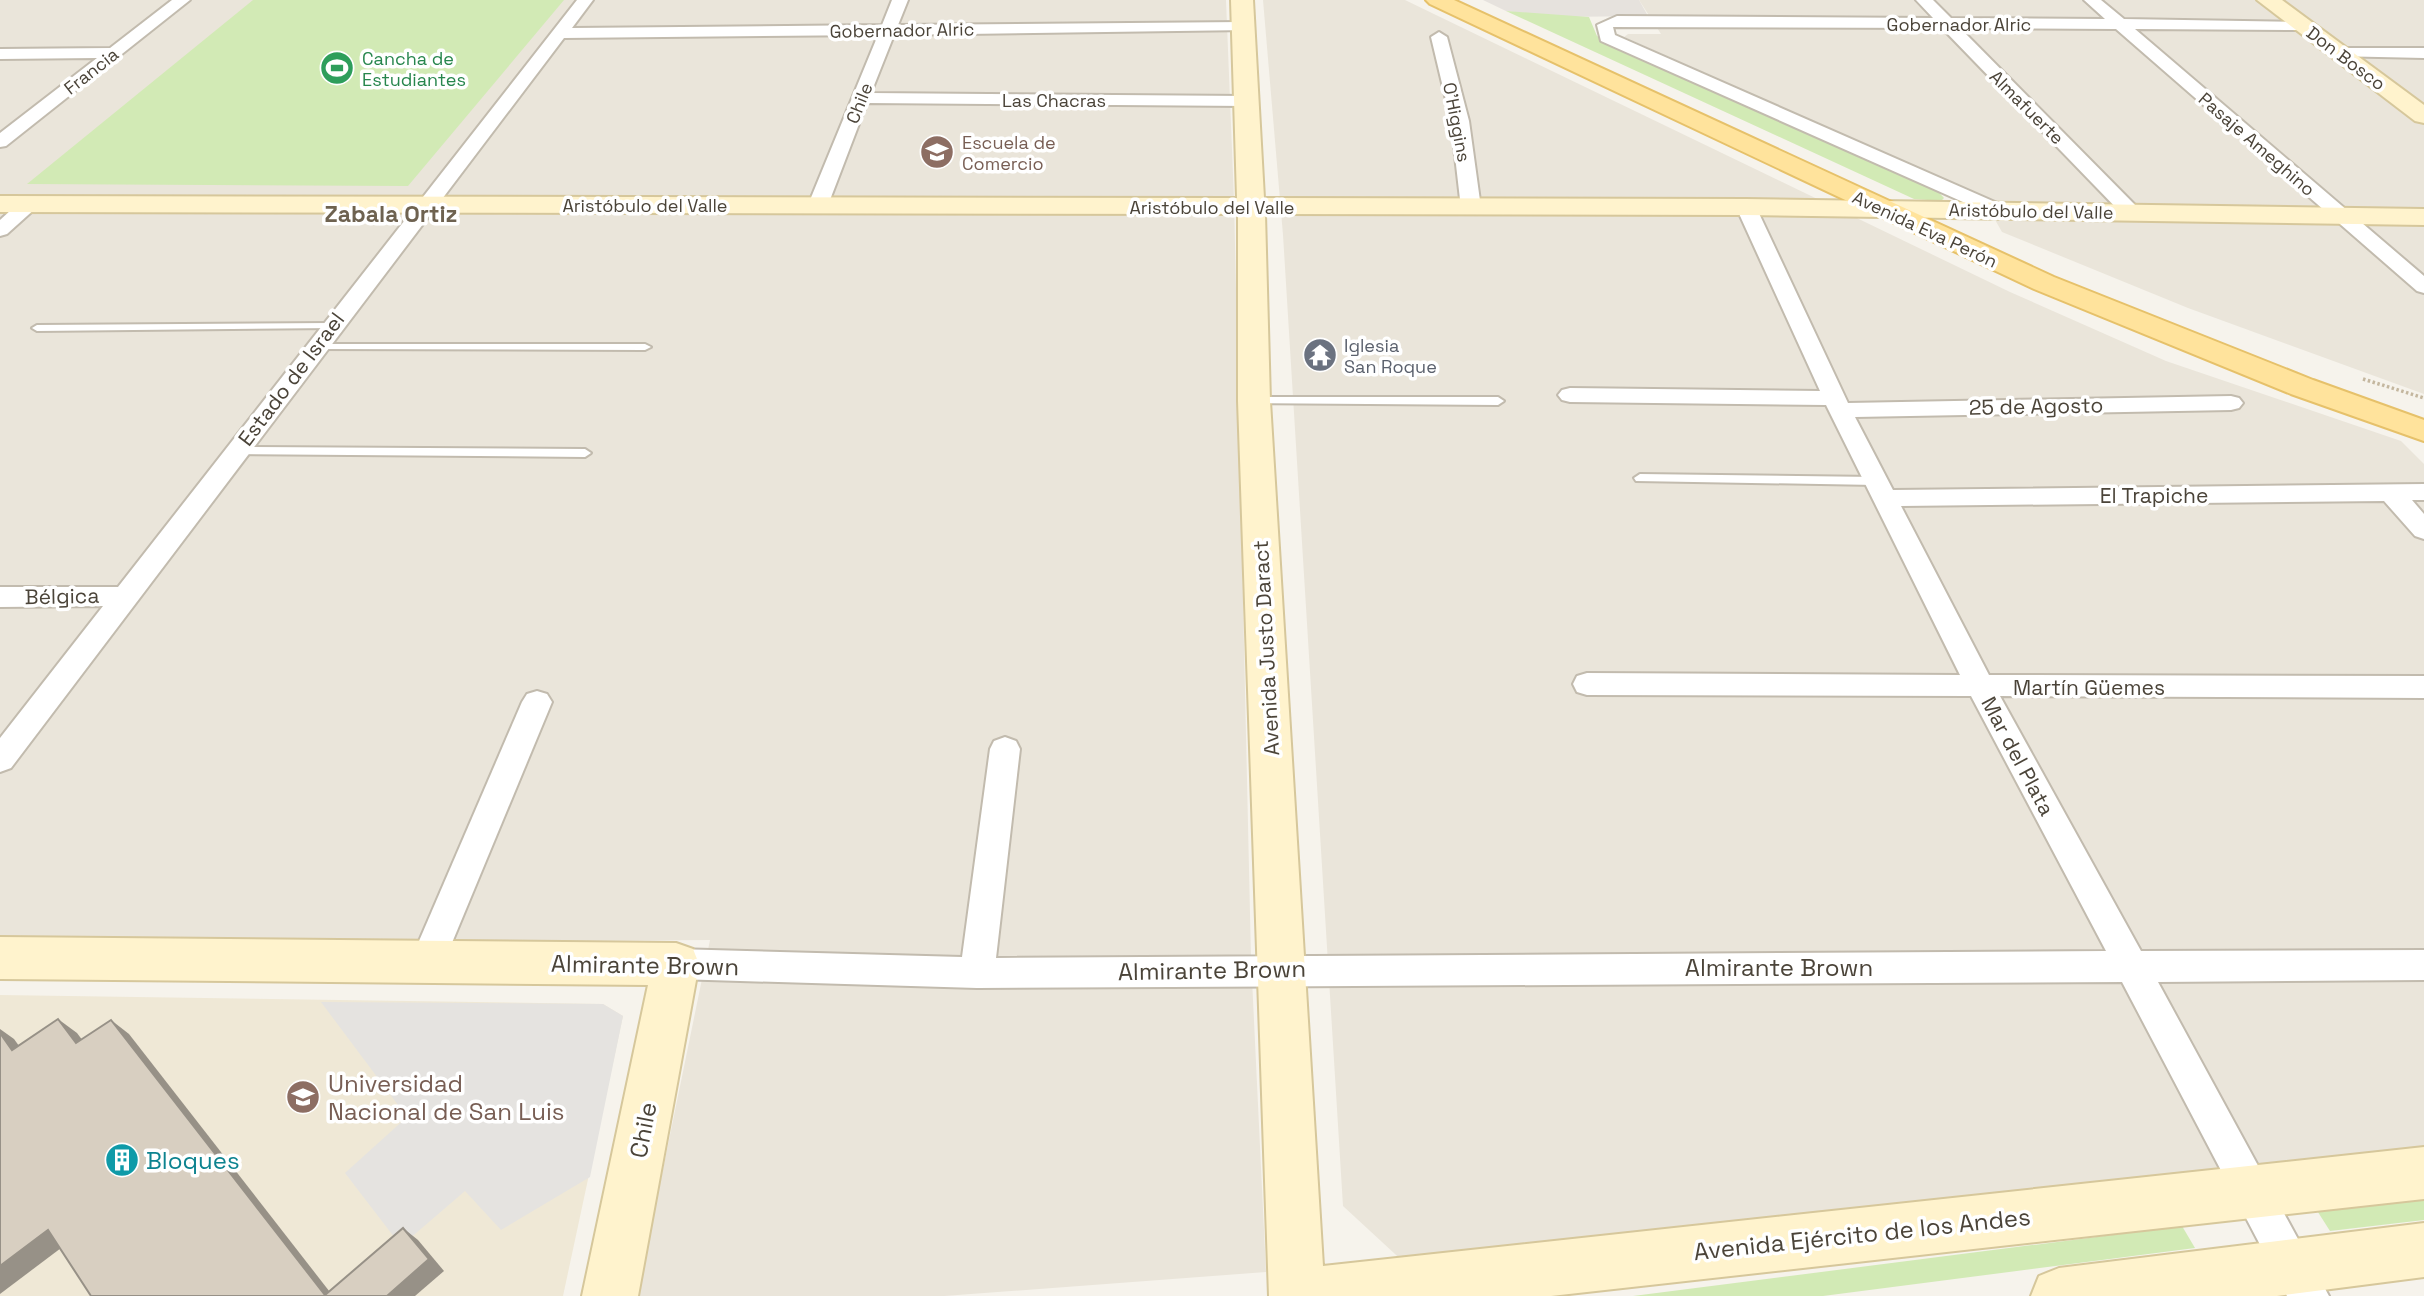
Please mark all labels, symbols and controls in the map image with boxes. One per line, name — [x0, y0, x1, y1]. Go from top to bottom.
street label: Gobernador Alric — [1887, 13, 2031, 36]
street label: Gobernador Alric — [829, 17, 975, 43]
street label: Don Bosco — [2302, 21, 2390, 95]
street label: Francia — [59, 43, 123, 99]
place label: Cancha de Estudiantes — [362, 47, 466, 91]
sports icon: Cancha de Estudiantes — [318, 49, 356, 87]
street label: Almafuerte — [1985, 65, 2069, 149]
street label: Chile — [840, 79, 878, 127]
street label: O'Higgins — [1438, 80, 1476, 164]
street label: Pasaje Ameghino — [2194, 87, 2320, 201]
street label: Las Chacras — [1002, 89, 1106, 112]
place label: Escuela de Comercio — [962, 131, 1056, 175]
school or university icon: Escuela de Comercio — [918, 133, 956, 171]
street label: Avenida Eva Perón — [1849, 185, 2001, 273]
street label: Aristóbulo del Valle — [562, 194, 728, 217]
street label: Aristóbulo del Valle — [1129, 196, 1295, 219]
street label: Aristóbulo del Valle — [1948, 198, 2114, 224]
district label: Zabala Ortiz — [325, 199, 457, 229]
street label: Estado de Israel — [232, 307, 350, 451]
place label: Iglesia San Roque — [1344, 334, 1437, 378]
temple icon: Iglesia San Roque — [1301, 336, 1339, 374]
street label: 25 de Agosto — [1969, 391, 2103, 421]
street label: El Trapiche — [2100, 482, 2208, 509]
street label: Avenida Justo Daract — [1247, 540, 1285, 756]
street label: Bélgica — [24, 582, 100, 610]
street label: Martín Güemes — [2013, 674, 2165, 701]
street label: Mar del Plata — [1975, 692, 2061, 820]
street label: Almirante Brown — [551, 948, 739, 982]
street label: Almirante Brown — [1685, 952, 1873, 983]
street label: Almirante Brown — [1118, 953, 1306, 987]
place label: Universidad Nacional de San Luis — [328, 1068, 564, 1127]
school or university icon: Universidad Nacional de San Luis — [284, 1078, 322, 1116]
street label: Chile — [622, 1100, 664, 1160]
building icon: Bloques — [103, 1141, 141, 1179]
place label: Bloques — [146, 1145, 240, 1176]
street label: Avenida Ejército de los Andes — [1692, 1201, 2032, 1267]

